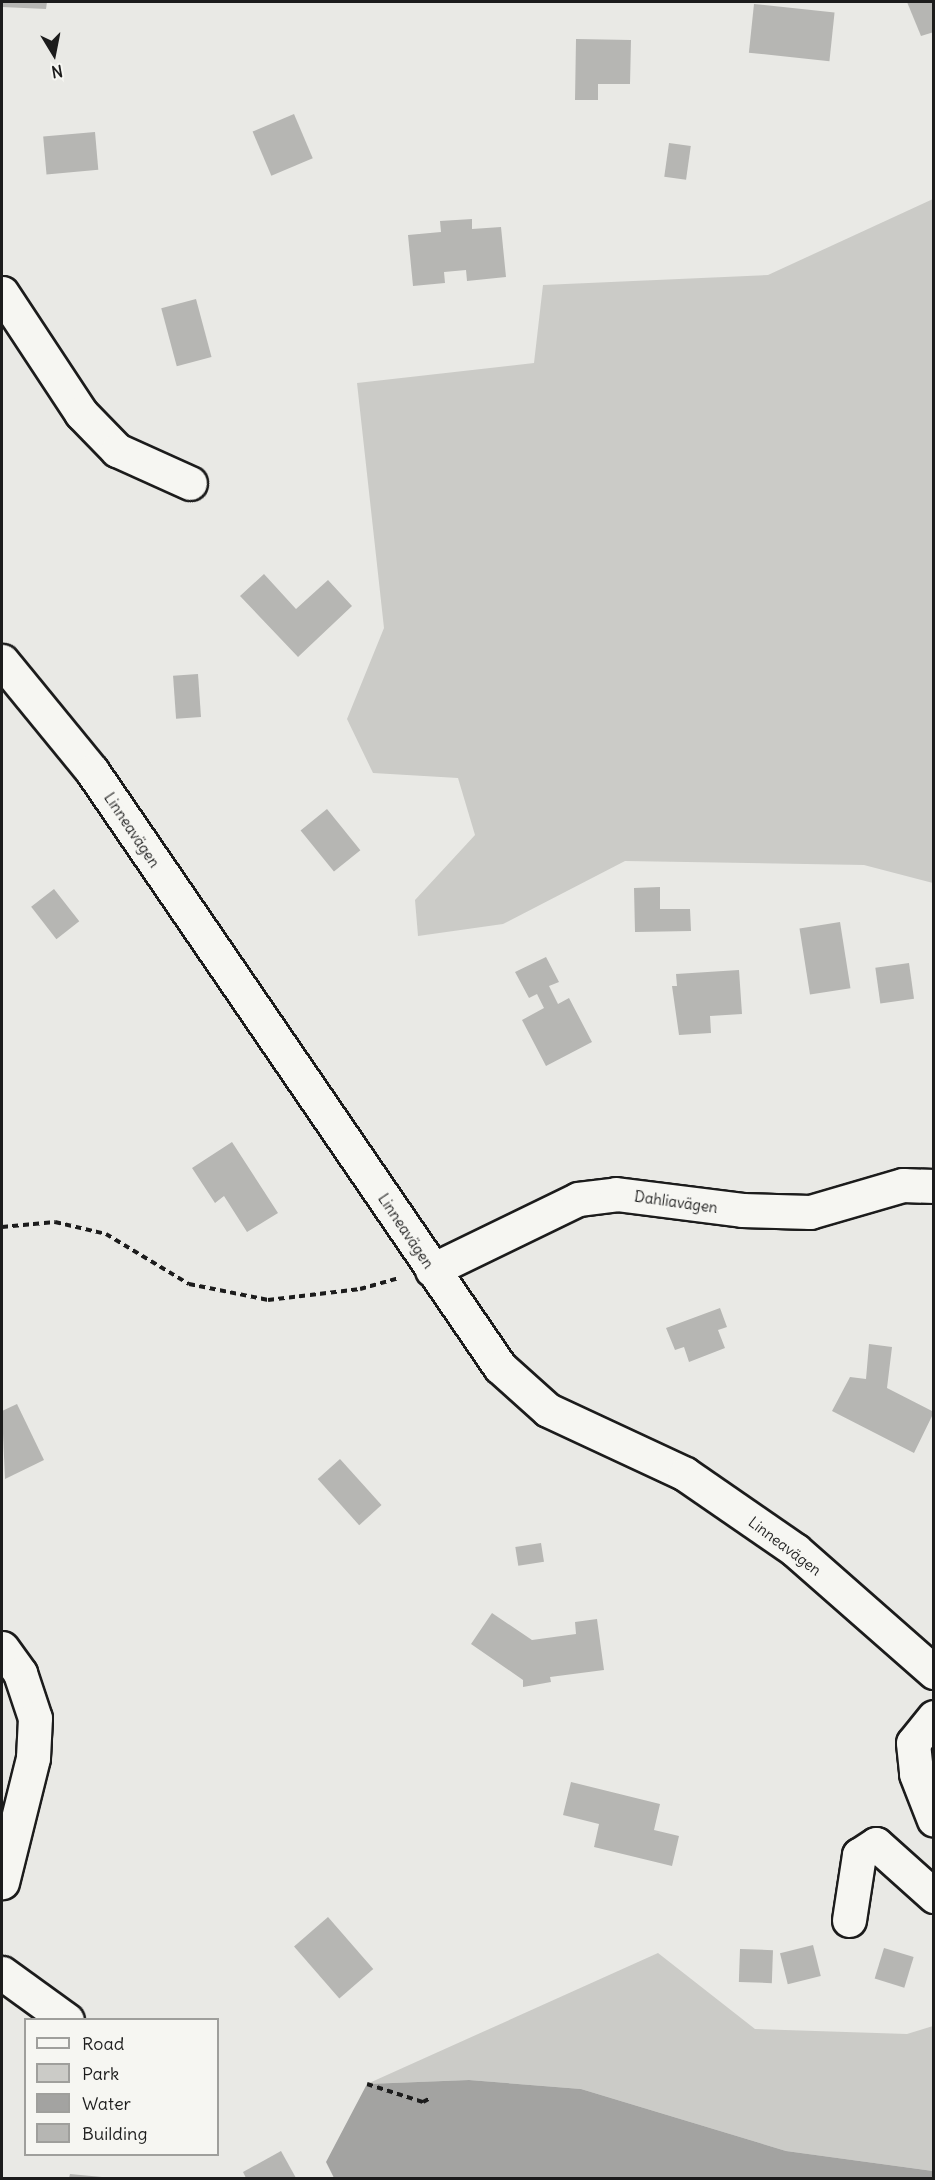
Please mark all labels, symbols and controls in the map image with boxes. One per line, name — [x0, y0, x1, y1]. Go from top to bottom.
north arrow — [24, 24, 84, 84]
text: N — [50, 61, 64, 83]
street label: Linneavägen — [100, 789, 164, 871]
street label: Dahliavägen — [633, 1187, 719, 1217]
street label: Linneavägen — [374, 1190, 438, 1272]
street label: Linneavägen — [745, 1513, 825, 1579]
legend — [24, 2018, 219, 2156]
text: Road — [82, 2032, 124, 2055]
text: Park — [82, 2062, 119, 2085]
text: Water — [82, 2092, 131, 2115]
text: Building — [82, 2122, 147, 2145]

